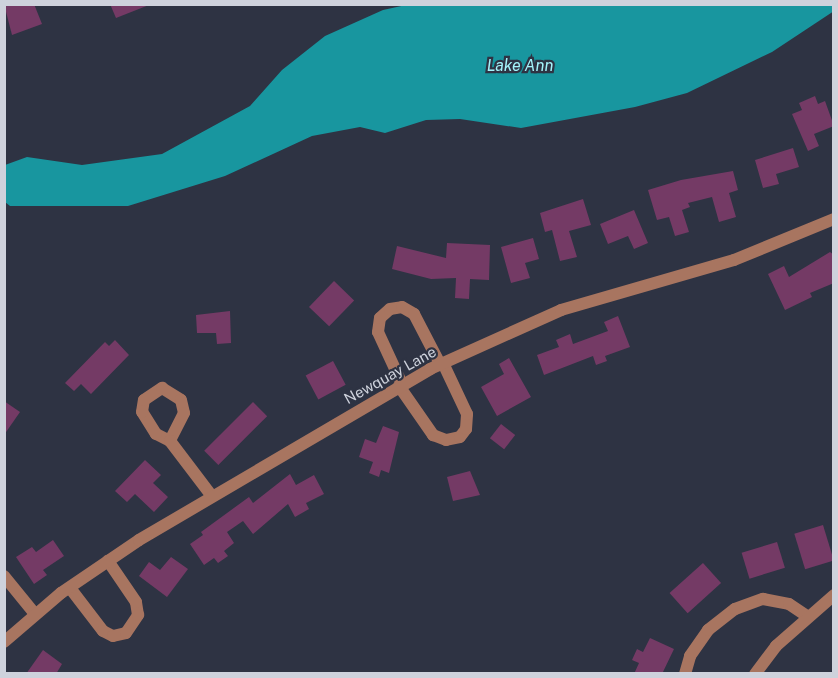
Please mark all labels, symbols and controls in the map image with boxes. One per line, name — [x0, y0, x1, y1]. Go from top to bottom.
water label: Lake Ann — [487, 56, 553, 76]
street label: Newquay Lane — [341, 342, 439, 408]

